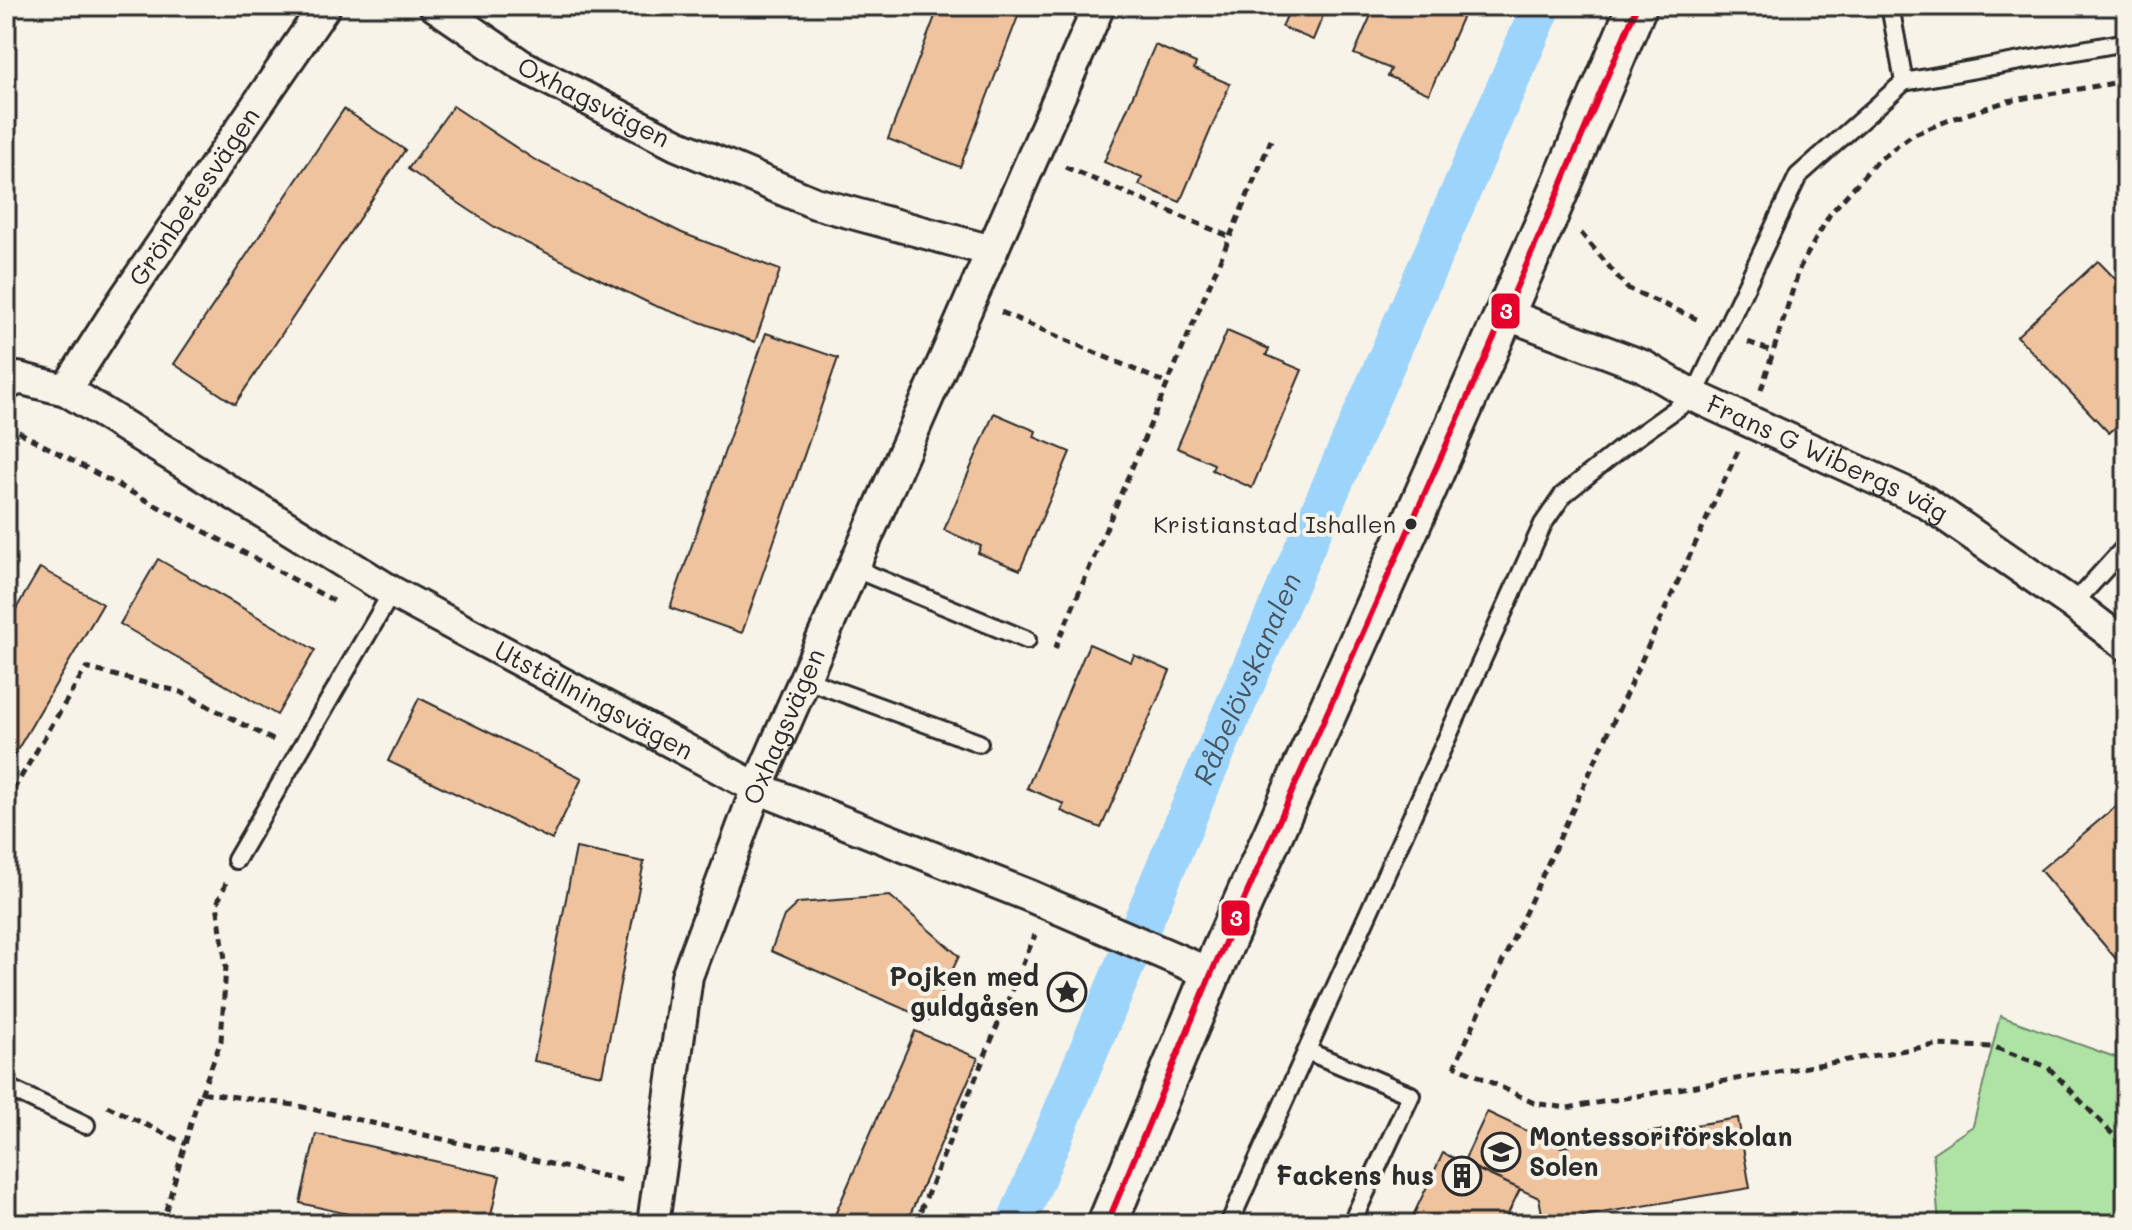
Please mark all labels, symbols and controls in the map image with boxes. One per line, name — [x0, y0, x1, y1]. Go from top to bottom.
street label: Oxhagsvägen — [512, 48, 676, 155]
street label: Grönbetesvägen — [120, 100, 267, 292]
line badge: 3 — [1490, 292, 1521, 330]
text: 3 — [1499, 296, 1513, 325]
street label: Frans G Wibergs väg — [1702, 386, 1956, 529]
place label: Kristianstad Ishallen — [1153, 508, 1396, 539]
marker: Kristianstad Ishallen — [1403, 516, 1419, 532]
water label: Råbelövskanalen — [1184, 567, 1308, 790]
street label: Utställningsvägen — [489, 632, 700, 767]
street label: Oxhagsvägen — [734, 643, 832, 809]
line badge: 3 — [1220, 899, 1251, 937]
text: 3 — [1229, 903, 1243, 932]
place label: Pojken med guldgåsen — [889, 959, 1039, 1023]
place icon: Pojken med guldgåsen — [1046, 971, 1088, 1013]
place label: Montessoriförskolan Solen — [1529, 1119, 1792, 1183]
school or university icon: Montessoriförskolan Solen — [1480, 1131, 1522, 1173]
building icon: Fackens hus — [1441, 1155, 1483, 1197]
place label: Fackens hus — [1276, 1158, 1434, 1192]

